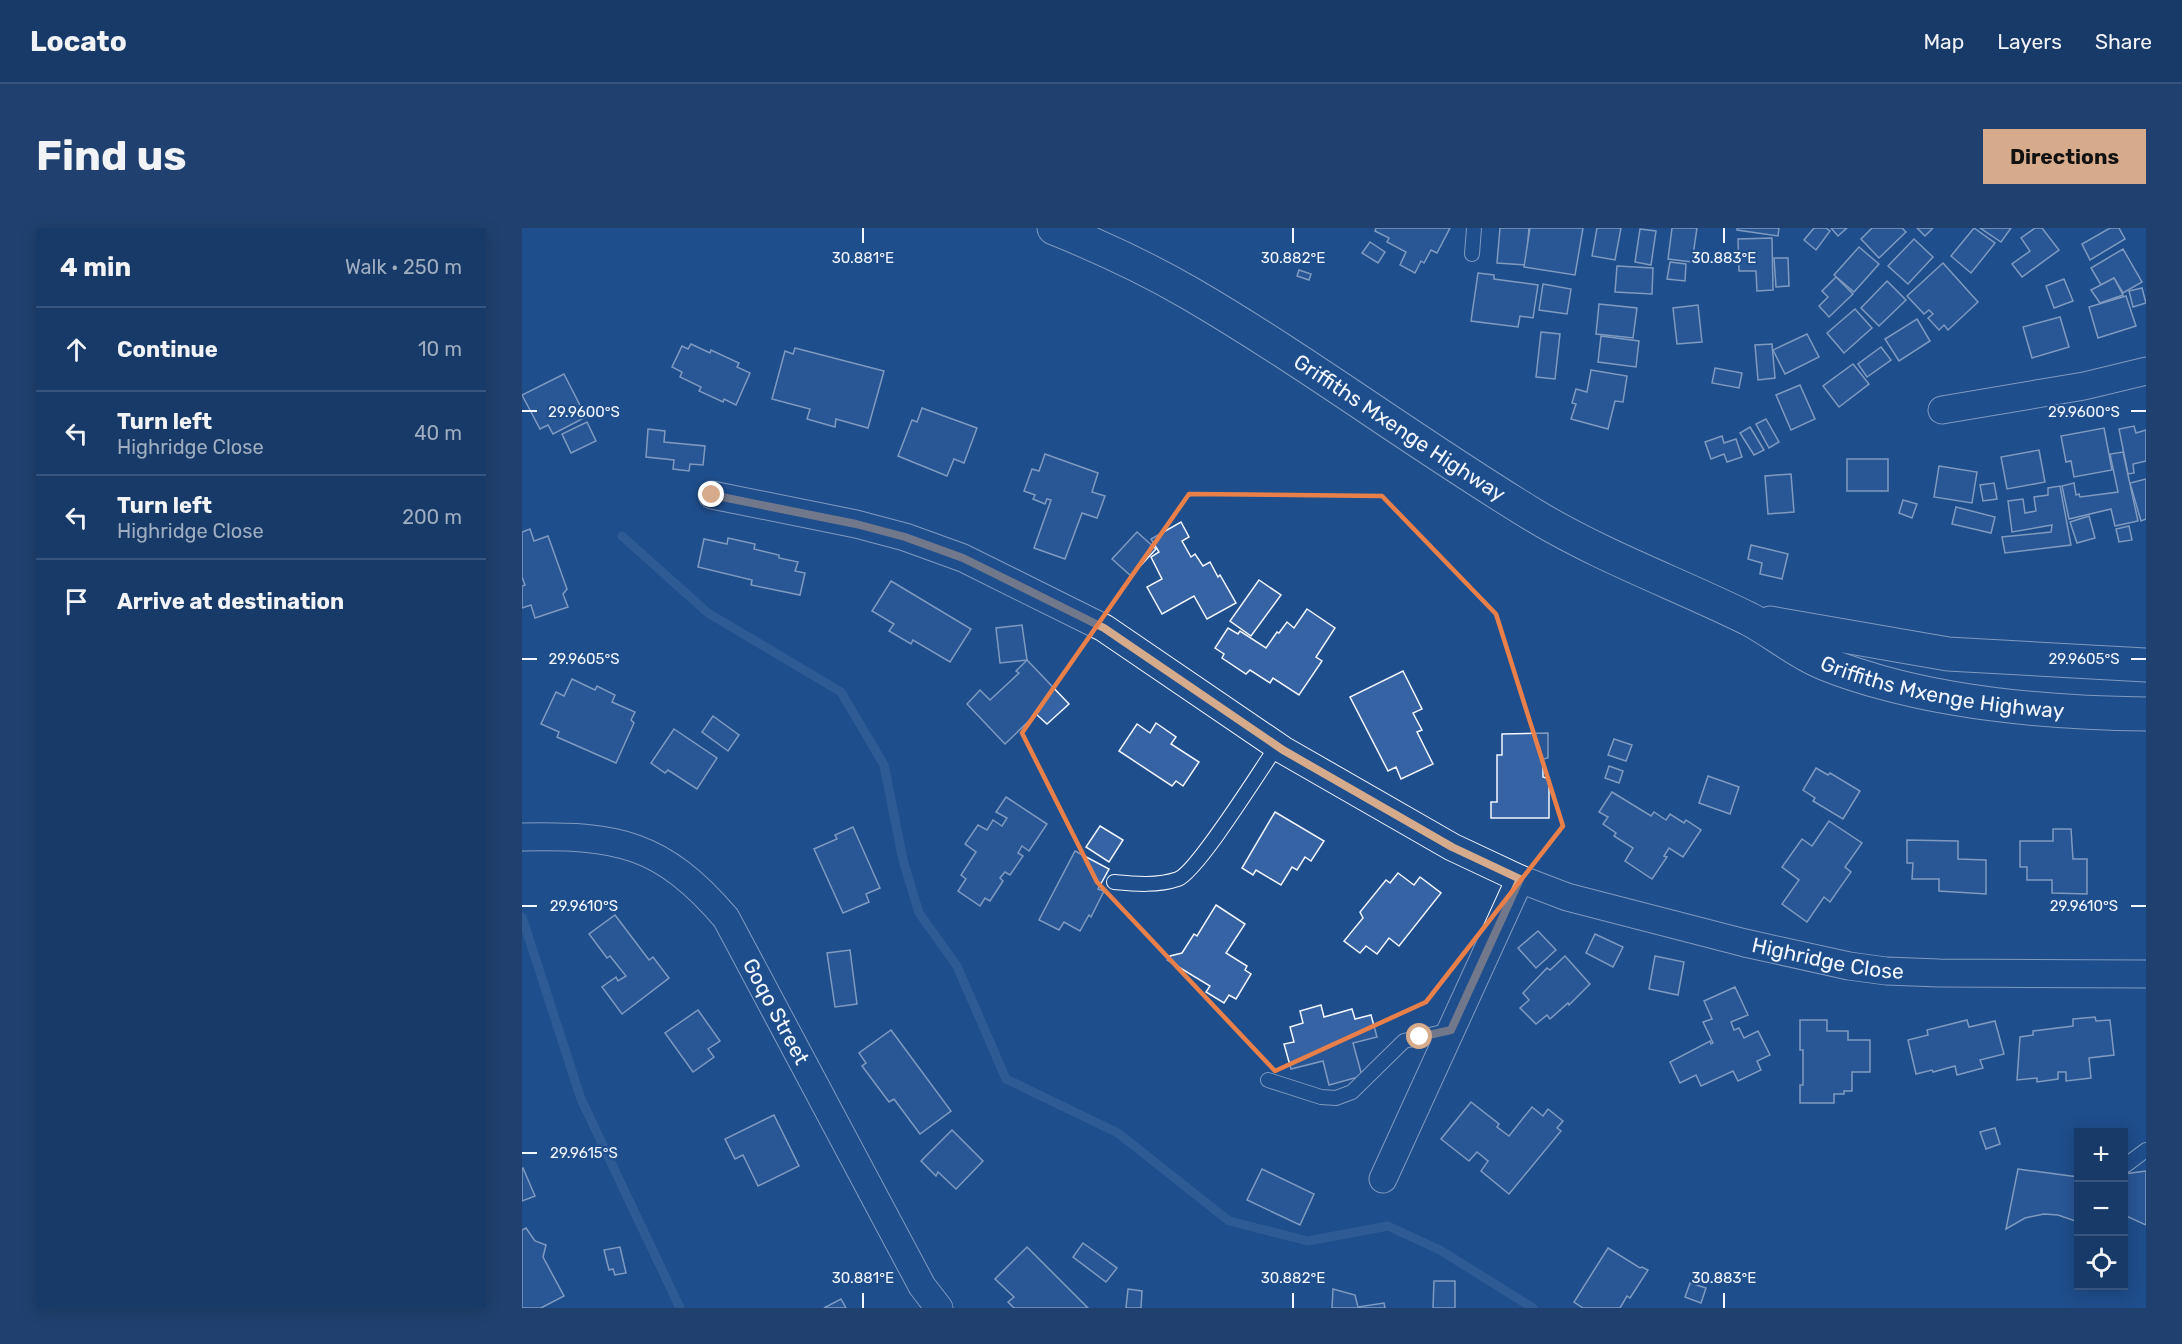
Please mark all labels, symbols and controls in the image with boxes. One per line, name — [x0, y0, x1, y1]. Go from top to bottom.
text: Locato — [30, 25, 127, 58]
text: Map — [1923, 29, 1964, 54]
text: Layers — [1997, 29, 2062, 54]
text: Share — [2095, 29, 2152, 54]
button: Directions — [1983, 129, 2146, 184]
text: Find us — [36, 131, 187, 181]
text: 30.881°E — [832, 249, 894, 267]
text: 30.882°E — [1261, 249, 1325, 267]
text: 30.883°E — [1692, 249, 1756, 267]
text: 4 min — [60, 252, 131, 283]
text: Walk · 250 m — [345, 255, 462, 279]
icon: ahead — [60, 333, 93, 366]
text: Continue — [117, 336, 218, 363]
text: 10 m — [418, 337, 462, 361]
street label: Griffiths Mxenge Highway — [1289, 348, 1511, 507]
text: 29.9600°S — [548, 403, 620, 421]
text: 29.9600°S — [2048, 403, 2120, 421]
text: Turn left — [117, 408, 212, 435]
icon: left — [60, 417, 93, 450]
text: 40 m — [414, 421, 462, 445]
text: Highridge Close — [117, 435, 264, 459]
route end — [698, 481, 724, 507]
text: Turn left — [117, 492, 212, 519]
icon: left — [60, 501, 93, 534]
text: 200 m — [402, 505, 462, 529]
text: Highridge Close — [117, 519, 264, 543]
icon: arrive — [60, 585, 93, 618]
text: Arrive at destination — [117, 588, 344, 615]
text: 29.9605°S — [548, 650, 620, 668]
street label: Griffiths Mxenge Highway — [1817, 650, 2066, 723]
text: 29.9605°S — [2048, 650, 2120, 668]
text: 29.9610°S — [550, 897, 618, 915]
text: 29.9610°S — [2050, 897, 2118, 915]
street label: Highridge Close — [1750, 932, 1904, 984]
street label: Goqo Street — [738, 954, 815, 1069]
route start — [1406, 1023, 1432, 1049]
map controls — [2074, 1128, 2128, 1290]
button: + — [2074, 1128, 2128, 1182]
text: 29.9615°S — [550, 1144, 618, 1162]
button: − — [2074, 1182, 2128, 1236]
button: locate — [2074, 1236, 2128, 1290]
text: 30.881°E — [832, 1269, 894, 1287]
text: 30.882°E — [1261, 1269, 1325, 1287]
text: 30.883°E — [1692, 1269, 1756, 1287]

